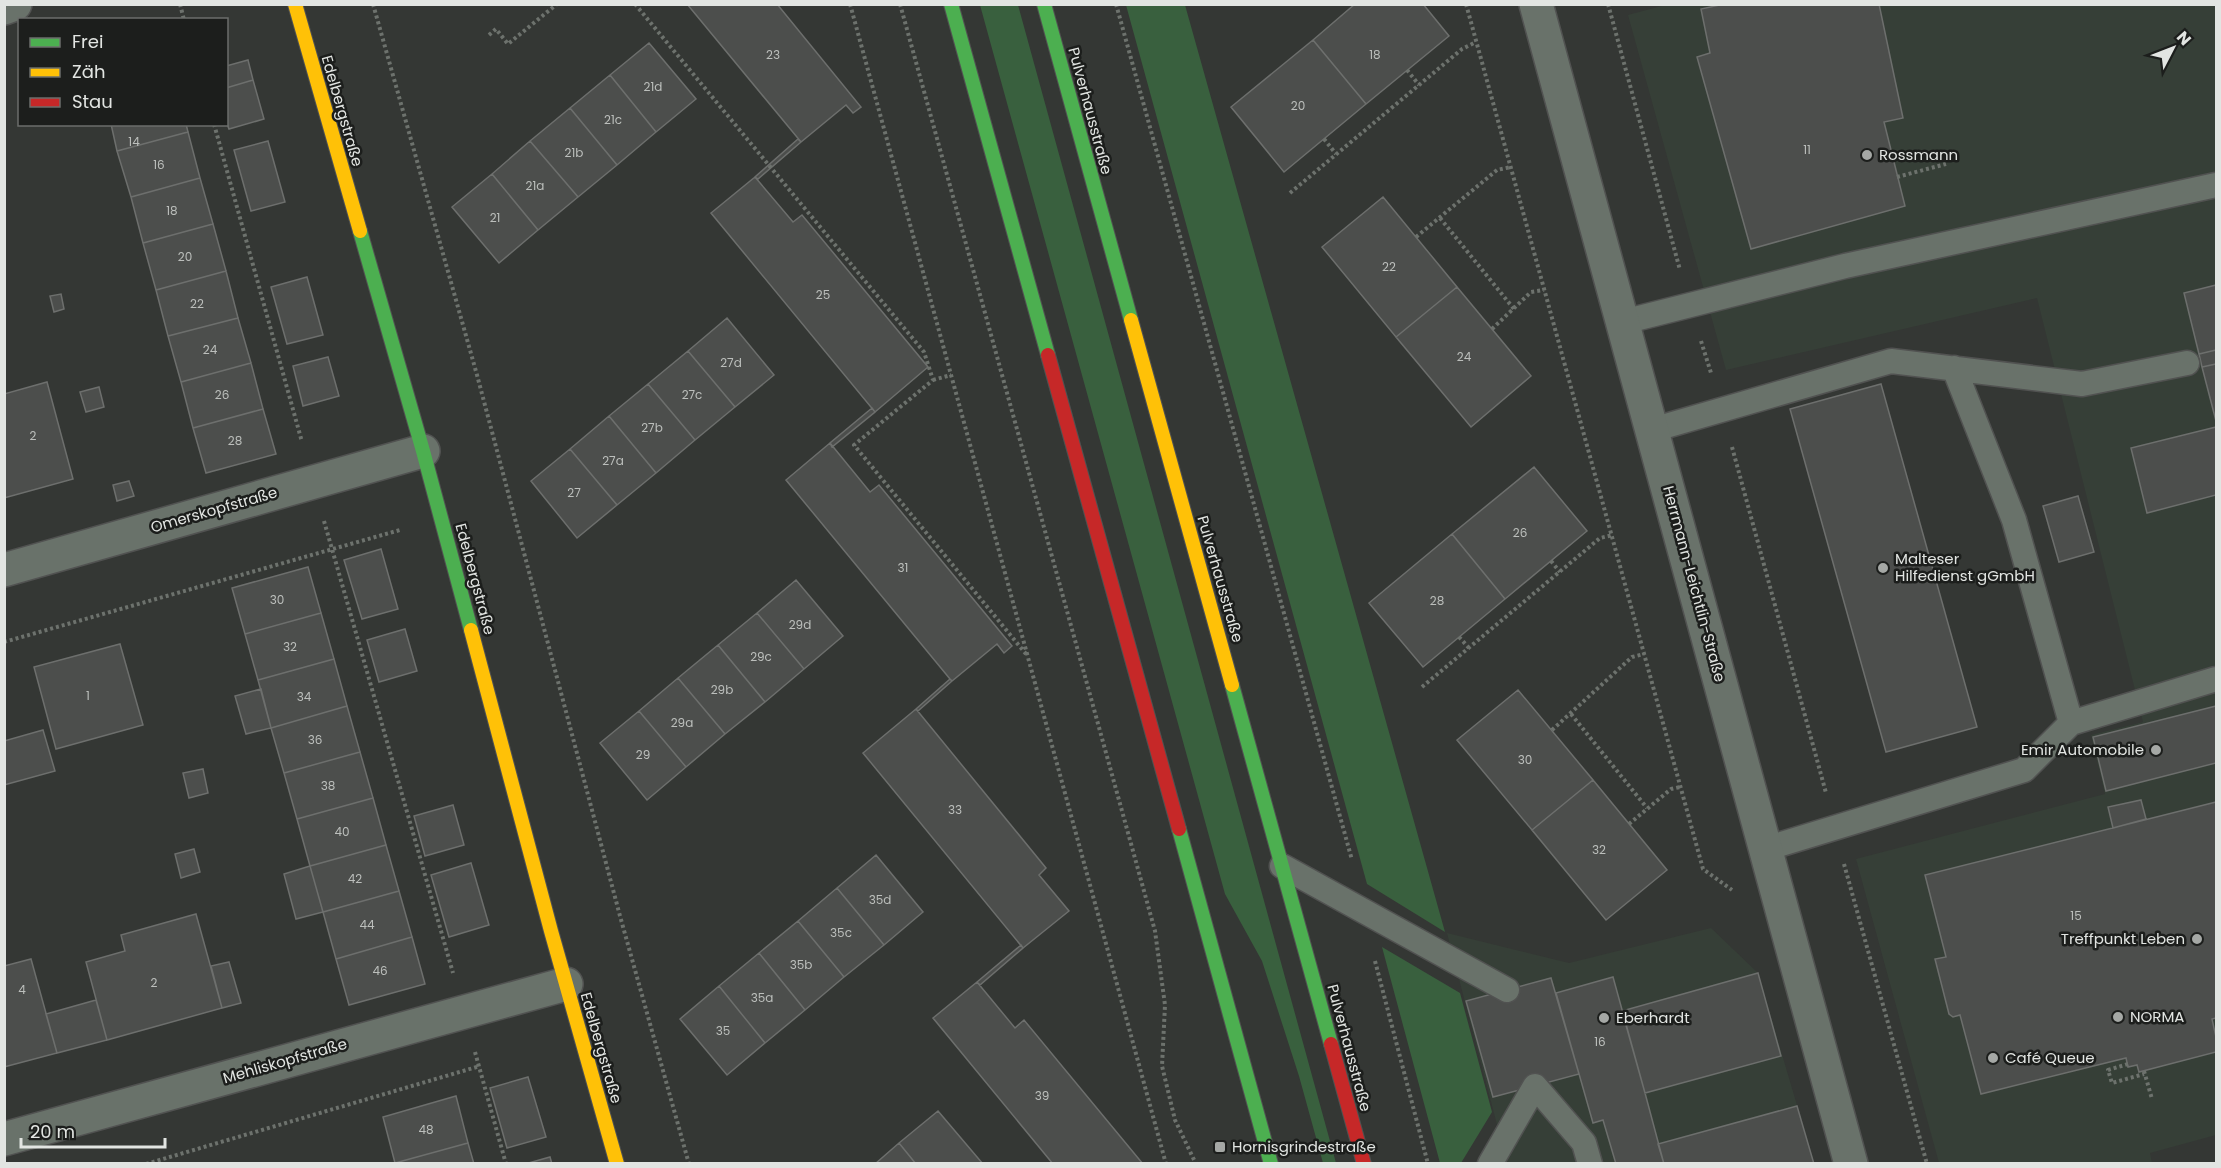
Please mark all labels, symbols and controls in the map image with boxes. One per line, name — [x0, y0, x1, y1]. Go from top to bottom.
legend — [18, 18, 228, 126]
north arrow — [2143, 18, 2203, 78]
text: N — [2171, 26, 2196, 50]
text: Frei — [72, 29, 103, 54]
street label: Pulverhausstraße — [1063, 45, 1118, 177]
house number: 23 — [766, 46, 780, 63]
house number: 18 — [1369, 46, 1381, 63]
street label: Edelbergstraße — [317, 53, 368, 169]
text: Zäh — [72, 59, 105, 84]
house number: 21d — [644, 78, 662, 95]
text: Stau — [72, 89, 113, 114]
house number: 20 — [1291, 97, 1305, 114]
house number: 21c — [604, 111, 622, 128]
house number: 14 — [128, 133, 140, 150]
house number: 11 — [1803, 141, 1811, 158]
house number: 21b — [565, 144, 583, 161]
place label: Rossmann — [1879, 144, 1958, 165]
marker: Rossmann — [1860, 148, 1874, 162]
house number: 16 — [153, 156, 165, 173]
house number: 21a — [526, 177, 544, 194]
house number: 18 — [166, 202, 178, 219]
house number: 21 — [490, 209, 500, 226]
house number: 20 — [178, 248, 192, 265]
house number: 22 — [1382, 258, 1396, 275]
house number: 25 — [816, 286, 830, 303]
house number: 22 — [190, 295, 204, 312]
house number: 24 — [203, 341, 218, 358]
house number: 24 — [1457, 348, 1472, 365]
house number: 27d — [720, 354, 742, 371]
house number: 26 — [215, 386, 229, 403]
house number: 27c — [682, 386, 702, 403]
house number: 27b — [641, 419, 663, 436]
house number: 2 — [30, 427, 37, 444]
house number: 28 — [228, 432, 242, 449]
house number: 27a — [602, 452, 624, 469]
street label: Omerskopfstraße — [148, 481, 280, 538]
street label: Herrmann-Leichtlin-Straße — [1658, 483, 1731, 684]
house number: 27 — [567, 484, 581, 501]
street label: Pulverhausstraße — [1192, 513, 1249, 645]
street label: Edelbergstraße — [451, 521, 500, 637]
house number: 26 — [1513, 524, 1527, 541]
place label: Malteser Hilfedienst gGmbH — [1895, 548, 2035, 586]
house number: 31 — [898, 559, 908, 576]
marker: Malteser Hilfedienst gGmbH — [1876, 561, 1890, 575]
house number: 30 — [270, 591, 284, 608]
house number: 28 — [1430, 592, 1444, 609]
house number: 29d — [789, 616, 811, 633]
house number: 32 — [283, 638, 297, 655]
house number: 29c — [750, 648, 772, 665]
house number: 29b — [711, 681, 733, 698]
house number: 1 — [86, 687, 90, 704]
house number: 34 — [297, 688, 312, 705]
house number: 29a — [671, 714, 693, 731]
house number: 36 — [308, 731, 322, 748]
place label: Emir Automobile — [2021, 739, 2144, 760]
marker: Emir Automobile — [2149, 743, 2163, 757]
house number: 29 — [636, 746, 650, 763]
house number: 30 — [1518, 751, 1532, 768]
house number: 38 — [321, 777, 335, 794]
house number: 33 — [948, 801, 962, 818]
house number: 40 — [334, 823, 350, 840]
house number: 32 — [1592, 841, 1606, 858]
house number: 42 — [348, 870, 362, 887]
house number: 35d — [869, 891, 891, 908]
house number: 15 — [2070, 907, 2082, 924]
house number: 44 — [359, 916, 375, 933]
house number: 35c — [830, 924, 852, 941]
place label: Treffpunkt Leben — [2061, 928, 2185, 949]
marker: Treffpunkt Leben — [2190, 932, 2204, 946]
house number: 35b — [790, 956, 812, 973]
house number: 46 — [372, 962, 388, 979]
house number: 2 — [151, 974, 158, 991]
house number: 4 — [18, 981, 26, 998]
street label: Pulverhausstraße — [1322, 982, 1377, 1114]
house number: 35a — [751, 989, 773, 1006]
street label: Edelbergstraße — [576, 990, 627, 1106]
place label: NORMA — [2130, 1006, 2184, 1027]
place label: Eberhardt — [1616, 1007, 1690, 1028]
marker: NORMA — [2111, 1010, 2125, 1024]
marker: Eberhardt — [1597, 1011, 1611, 1025]
house number: 35 — [716, 1022, 730, 1039]
street label: Mehliskopfstraße — [220, 1033, 349, 1088]
house number: 16 — [1594, 1033, 1606, 1050]
place label: Café Queue — [2005, 1047, 2095, 1068]
marker: Café Queue — [1986, 1051, 2000, 1065]
house number: 39 — [1035, 1087, 1049, 1104]
scale bar — [21, 1111, 165, 1149]
text: 20 m — [30, 1119, 75, 1144]
house number: 48 — [418, 1121, 434, 1138]
place label: Hornisgrindestraße — [1232, 1136, 1376, 1157]
marker: Hornisgrindestraße — [1213, 1140, 1227, 1154]

